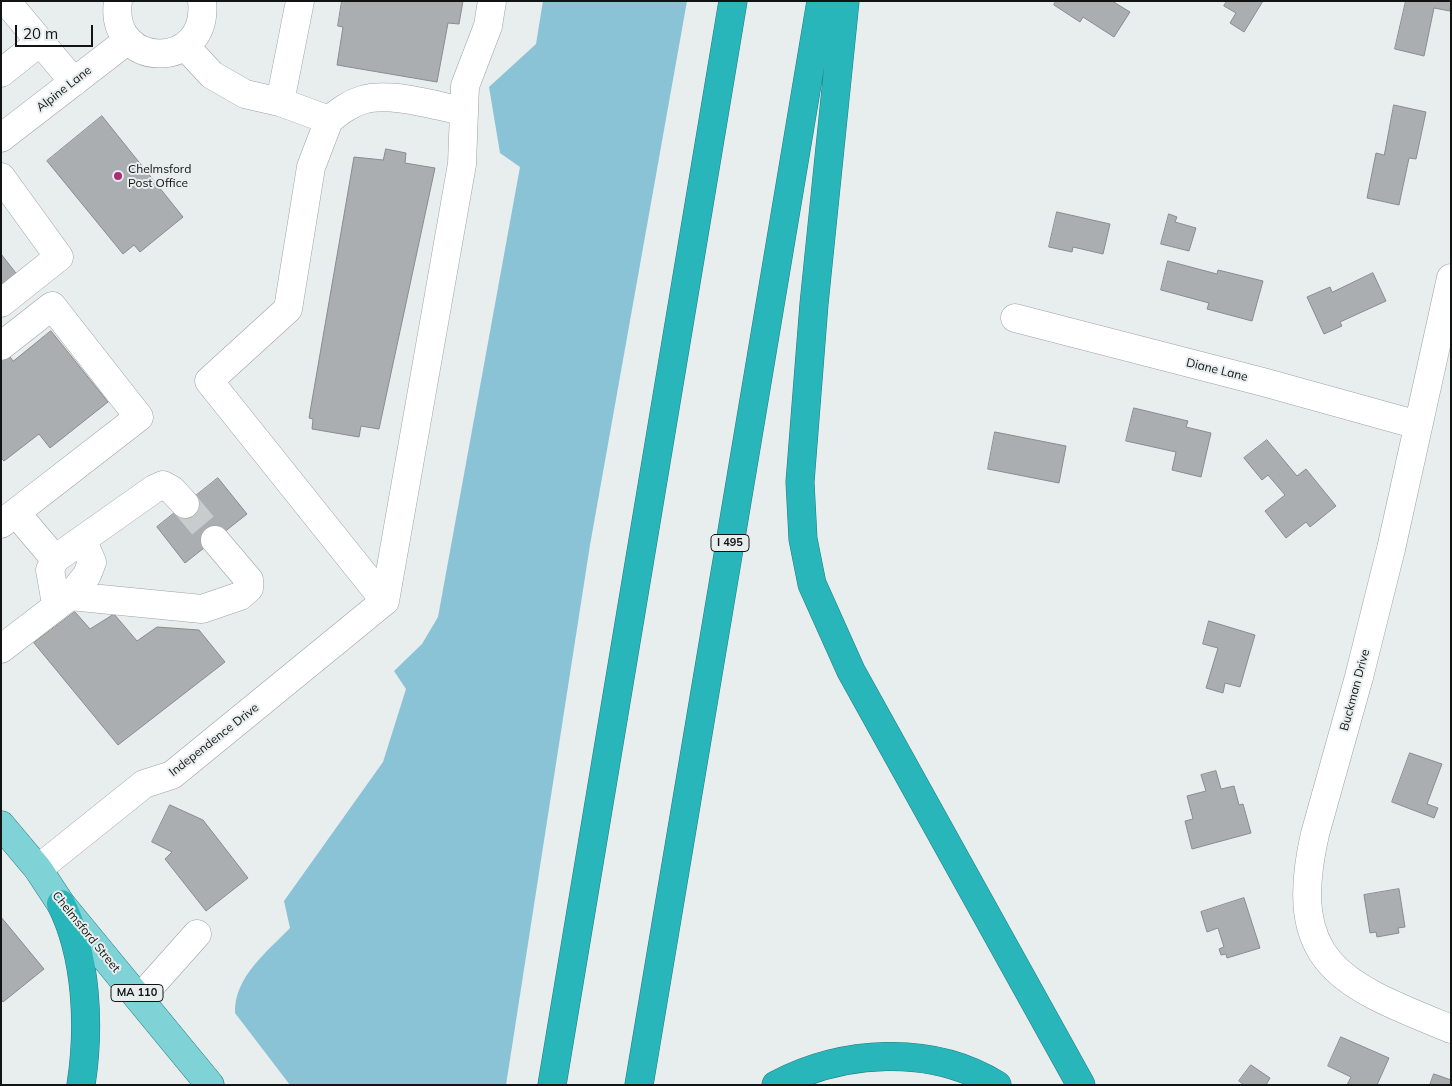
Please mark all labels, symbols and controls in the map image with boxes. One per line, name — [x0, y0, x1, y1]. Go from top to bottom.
scale bar — [18, 15, 95, 47]
text: 20 m — [23, 24, 58, 43]
street label: Alpine Lane — [34, 63, 94, 115]
place label: Chelmsford Post Office — [128, 162, 191, 190]
marker: Chelmsford Post Office — [112, 170, 124, 182]
street label: Diane Lane — [1185, 355, 1249, 385]
road number: I 495 — [711, 534, 749, 552]
street label: Buckman Drive — [1337, 648, 1373, 732]
street label: Independence Drive — [166, 701, 262, 779]
street label: Chelmsford Street — [49, 889, 123, 975]
road number: MA 110 — [111, 984, 163, 1001]

